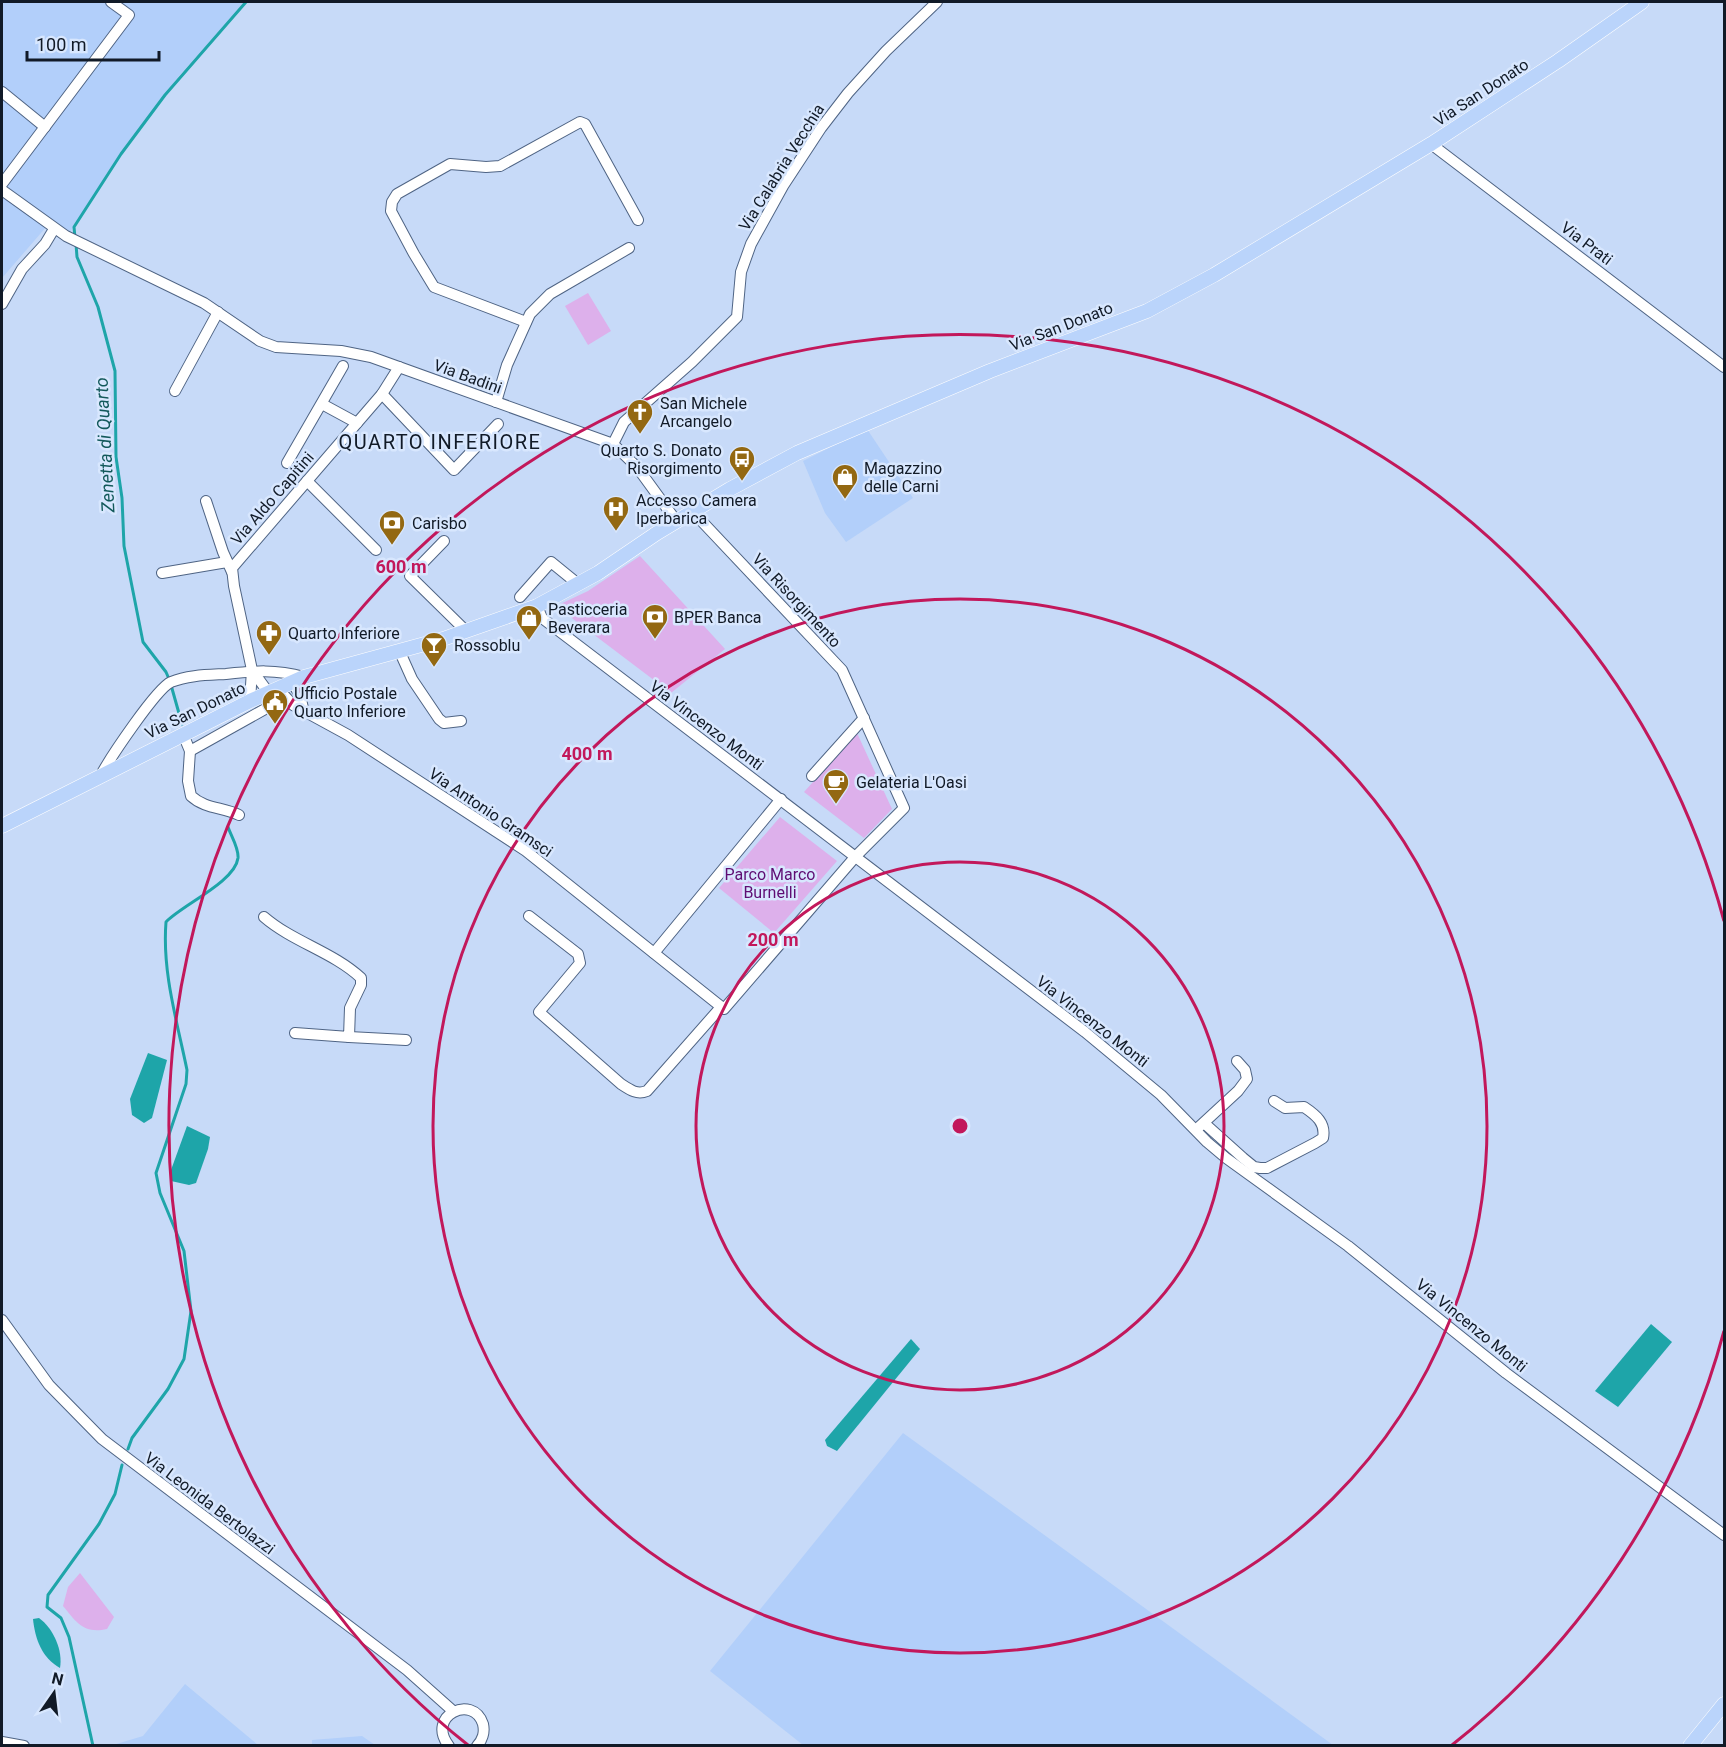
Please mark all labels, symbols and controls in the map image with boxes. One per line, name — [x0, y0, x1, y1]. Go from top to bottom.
scale bar — [27, 24, 159, 62]
text: 100 m — [36, 34, 87, 55]
street label: Via San Donato — [1430, 55, 1532, 130]
street label: Via Calabria Vecchia — [735, 100, 828, 234]
street label: Via Prati — [1557, 218, 1616, 269]
street label: Via San Donato — [1007, 298, 1116, 355]
street label: Via Badini — [431, 355, 504, 398]
water label: Zenetta di Quarto — [90, 377, 119, 514]
place label: San Michele Arcangelo — [660, 394, 747, 431]
church icon: San Michele Arcangelo — [625, 397, 655, 435]
district label: QUARTO INFERIORE — [339, 430, 541, 454]
place label: Quarto S. Donato Risorgimento — [600, 441, 722, 478]
bus stop icon: Quarto S. Donato Risorgimento — [727, 444, 757, 482]
street label: Via Aldo Capitini — [227, 448, 318, 549]
place label: Magazzino delle Carni — [864, 459, 942, 496]
shop icon: Magazzino delle Carni — [830, 462, 860, 500]
place label: Accesso Camera Iperbarica — [636, 491, 757, 528]
hospital icon: Accesso Camera Iperbarica — [601, 494, 631, 532]
bank icon: Carisbo — [377, 508, 407, 546]
place label: Carisbo — [412, 514, 467, 533]
street label: Via Risorgimento — [748, 549, 845, 651]
text: 600 m — [375, 556, 427, 577]
place label: Pasticceria Beverara — [548, 600, 627, 637]
bank icon: BPER Banca — [640, 602, 670, 640]
shop icon: Pasticceria Beverara — [514, 603, 544, 641]
place label: BPER Banca — [674, 608, 762, 627]
pharmacy icon: Quarto Inferiore — [254, 618, 284, 656]
place label: Quarto Inferiore — [288, 624, 400, 643]
bar icon: Rossoblu — [419, 630, 449, 668]
place label: Rossoblu — [454, 636, 520, 655]
street label: Via Vincenzo Monti — [646, 676, 767, 774]
street label: Via San Donato — [142, 678, 248, 743]
place label: Ufficio Postale Quarto Inferiore — [294, 684, 406, 721]
public building icon: Ufficio Postale Quarto Inferiore — [260, 687, 290, 725]
text: 400 m — [561, 743, 613, 764]
street label: Via Antonio Gramsci — [425, 764, 556, 861]
cafe icon: Gelateria L'Oasi — [821, 767, 851, 805]
place label: Gelateria L'Oasi — [856, 773, 967, 792]
park label: Parco Marco Burnelli — [725, 865, 815, 902]
text: 200 m — [747, 929, 799, 950]
street label: Via Vincenzo Monti — [1033, 972, 1153, 1071]
centre of rings — [950, 1116, 970, 1136]
street label: Via Vincenzo Monti — [1412, 1275, 1531, 1376]
street label: Via Leonida Bertolazzi — [141, 1448, 279, 1559]
north arrow — [24, 1663, 84, 1723]
text: N — [50, 1668, 65, 1690]

